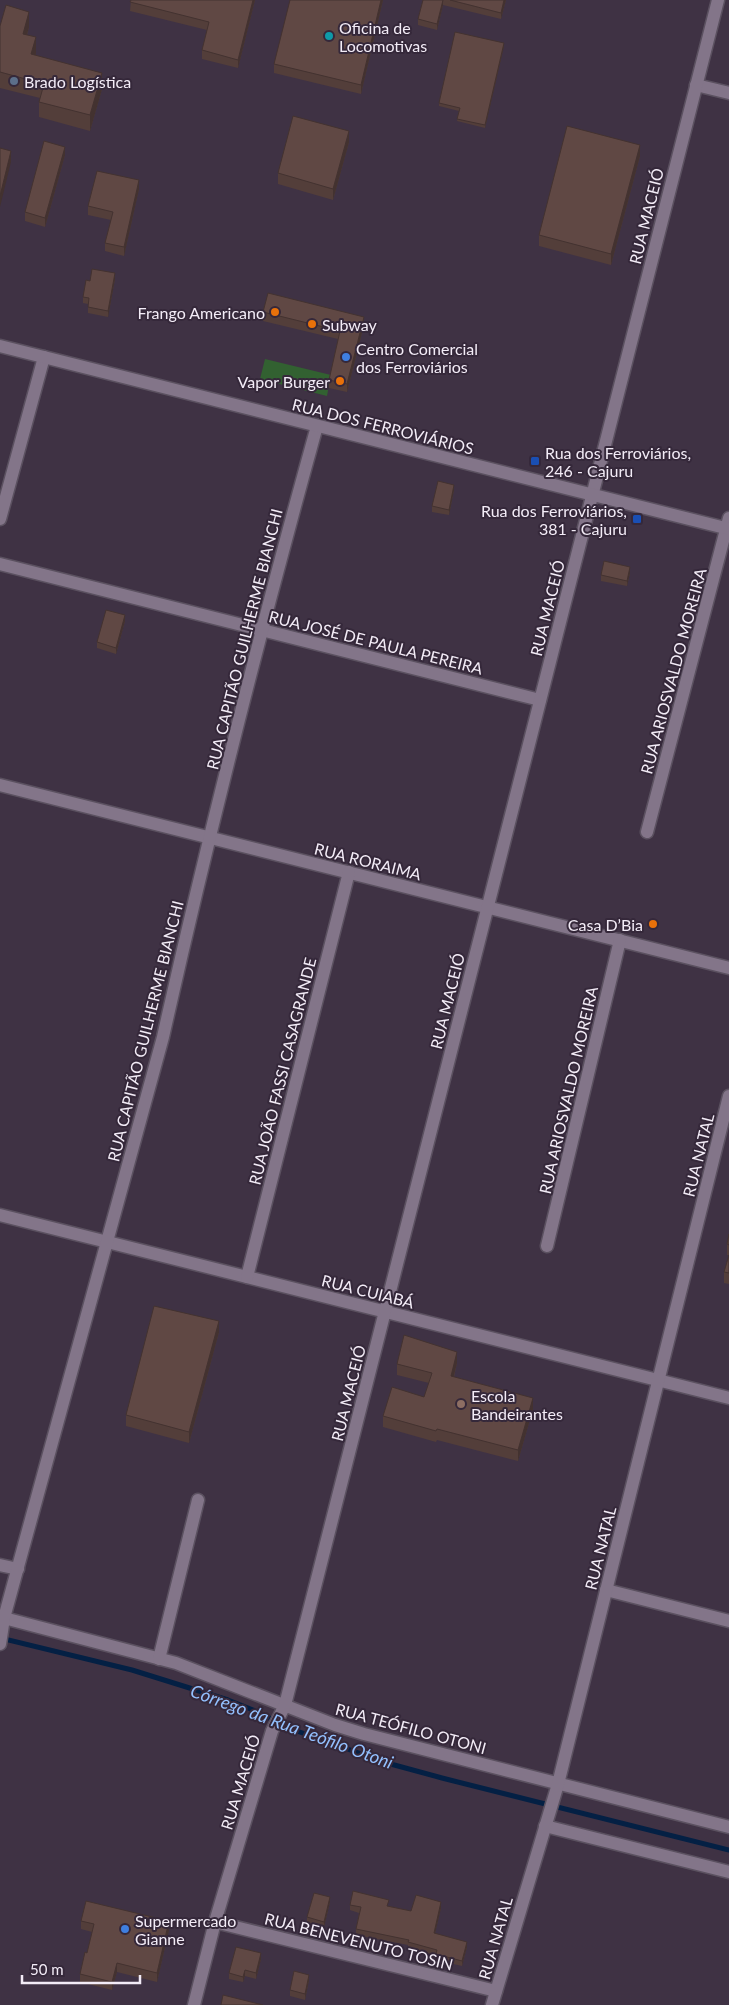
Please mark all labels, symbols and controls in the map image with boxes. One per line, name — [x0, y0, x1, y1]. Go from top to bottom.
place label: Oficina de Locomotivas — [339, 18, 427, 55]
marker: Oficina de Locomotivas — [323, 30, 335, 42]
place label: Brado Logística — [24, 72, 131, 91]
marker: Brado Logística — [8, 75, 20, 87]
street label: RUA MACEIÓ — [625, 166, 667, 266]
place label: Frango Americano — [138, 303, 265, 322]
marker: Frango Americano — [269, 306, 281, 318]
place label: Subway — [322, 315, 378, 334]
marker: Subway — [306, 318, 318, 330]
place label: Centro Comercial dos Ferroviários — [356, 339, 478, 376]
marker: Centro Comercial dos Ferroviários — [340, 351, 352, 363]
place label: Vapor Burger — [238, 372, 330, 391]
marker: Vapor Burger — [334, 375, 346, 387]
street label: RUA DOS FERROVIÁRIOS — [290, 394, 476, 458]
place label: Rua dos Ferroviários, 246 - Cajuru — [545, 443, 691, 480]
marker: Rua dos Ferroviários, 246 - Cajuru — [529, 455, 541, 467]
place label: Rua dos Ferroviários, 381 - Cajuru — [481, 501, 627, 538]
street label: RUA CAPITÃO GUILHERME BIANCHI — [202, 507, 286, 771]
marker: Rua dos Ferroviários, 381 - Cajuru — [631, 513, 643, 525]
street label: RUA MACEIÓ — [526, 558, 568, 658]
street label: RUA ARIOSVALDO MOREIRA — [636, 566, 710, 776]
street label: RUA JOSÉ DE PAULA PEREIRA — [267, 606, 485, 678]
street label: RUA RORAIMA — [313, 839, 424, 884]
street label: RUA CAPITÃO GUILHERME BIANCHI — [103, 899, 187, 1163]
place label: Casa D’Bia — [568, 915, 643, 934]
marker: Casa D’Bia — [647, 918, 659, 930]
street label: RUA MACEIÓ — [426, 951, 468, 1051]
street label: RUA JOÃO FASSI CASAGRANDE — [245, 955, 319, 1187]
street label: RUA ARIOSVALDO MOREIRA — [535, 984, 601, 1196]
street label: RUA NATAL — [678, 1111, 718, 1199]
street label: RUA CUIABÁ — [320, 1270, 416, 1312]
street label: RUA MACEIÓ — [327, 1343, 369, 1443]
place label: Escola Bandeirantes — [471, 1386, 563, 1423]
marker: Escola Bandeirantes — [455, 1398, 467, 1410]
street label: RUA NATAL — [580, 1504, 620, 1592]
water label: Córrego da Rua Teófilo Otoni — [188, 1679, 396, 1773]
street label: RUA TEÓFILO OTONI — [333, 1699, 489, 1757]
street label: RUA MACEIÓ — [217, 1732, 264, 1832]
street label: RUA NATAL — [474, 1894, 516, 1982]
street label: RUA BENEVENUTO TOSIN — [263, 1908, 455, 1974]
place label: Supermercado Gianne — [135, 1911, 236, 1948]
marker: Supermercado Gianne — [119, 1923, 131, 1935]
scale bar — [22, 1952, 140, 1984]
text: 50 m — [30, 1960, 64, 1978]

